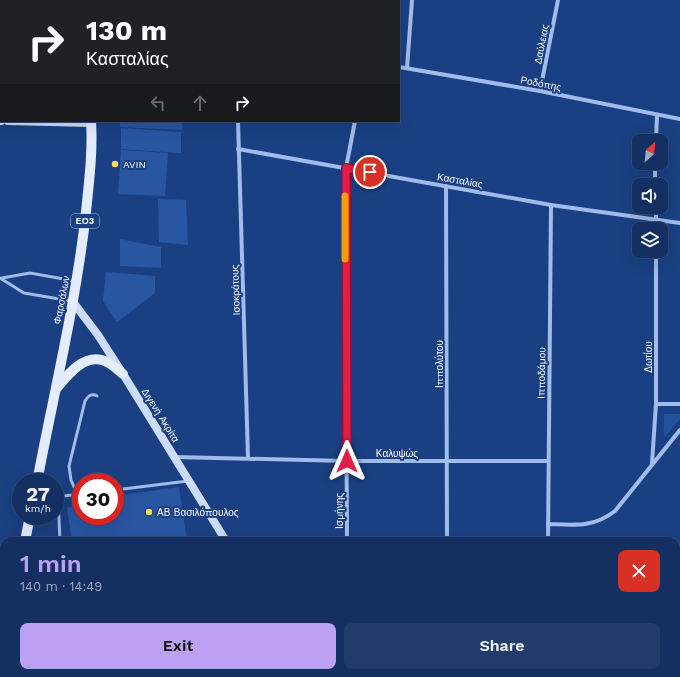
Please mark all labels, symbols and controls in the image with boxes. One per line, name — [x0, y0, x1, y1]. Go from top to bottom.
text: 130 m — [86, 14, 167, 47]
icon: right — [20, 16, 72, 68]
street label: Δαύλειας — [532, 23, 551, 65]
text: Κασταλίας — [86, 48, 169, 69]
street label: Ροδόπης — [520, 74, 562, 93]
icon: left — [147, 92, 169, 114]
icon: ahead — [189, 92, 211, 114]
icon: right — [231, 92, 253, 114]
north arrow — [632, 134, 668, 170]
map controls — [632, 134, 668, 258]
pin — [353, 155, 387, 189]
marker: AVIN — [110, 159, 120, 169]
place label: AVIN — [123, 159, 146, 170]
icon: arrive — [359, 161, 381, 183]
street label: Κασταλίας — [436, 171, 484, 190]
button: sound — [632, 178, 668, 214]
road number: ΕΟ3 — [71, 214, 99, 228]
button: layers — [632, 222, 668, 258]
street label: Ισοκράτους — [229, 264, 242, 315]
street label: Φαρσάλων — [51, 275, 72, 325]
street label: Ιππολύτου — [434, 340, 445, 388]
street label: Δωτίου — [643, 341, 654, 373]
street label: Ιπποδάμου — [536, 347, 547, 399]
street label: Διγενή Ακρίτα — [140, 386, 182, 444]
position arrow — [326, 440, 368, 482]
street label: Καλυψώς — [376, 448, 418, 459]
speed limit sign: 30 — [72, 473, 124, 525]
text: 27 — [26, 482, 50, 506]
street label: Ισμήνης — [334, 493, 345, 529]
text: km/h — [25, 503, 51, 514]
marker: ΑΒ Βασιλόπουλος — [144, 507, 154, 517]
place label: ΑΒ Βασιλόπουλος — [157, 507, 239, 518]
text: 1 min — [20, 550, 82, 578]
button: close — [618, 550, 660, 592]
text: 140 m · 14:49 — [20, 579, 102, 594]
button: Exit — [20, 623, 336, 669]
button: Share — [344, 623, 660, 669]

